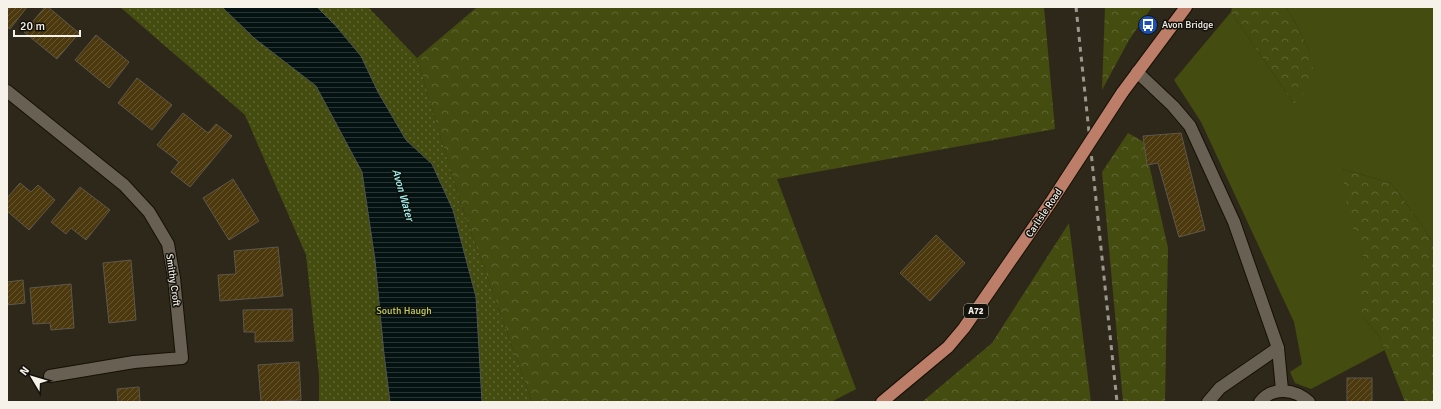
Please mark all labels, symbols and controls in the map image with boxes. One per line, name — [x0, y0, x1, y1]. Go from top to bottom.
scale bar — [14, 12, 80, 38]
bus stop icon: Avon Bridge — [1137, 14, 1159, 36]
text: 20 m — [20, 19, 45, 34]
place label: Avon Bridge — [1162, 19, 1213, 31]
water label: Avon Water — [389, 168, 417, 224]
street label: Carlisle Road — [1023, 186, 1065, 240]
street label: Smithy Croft — [163, 253, 183, 308]
road number: A72 — [964, 304, 988, 318]
park label: South Haugh — [376, 305, 432, 317]
north arrow — [12, 357, 52, 397]
text: N — [17, 364, 32, 378]

